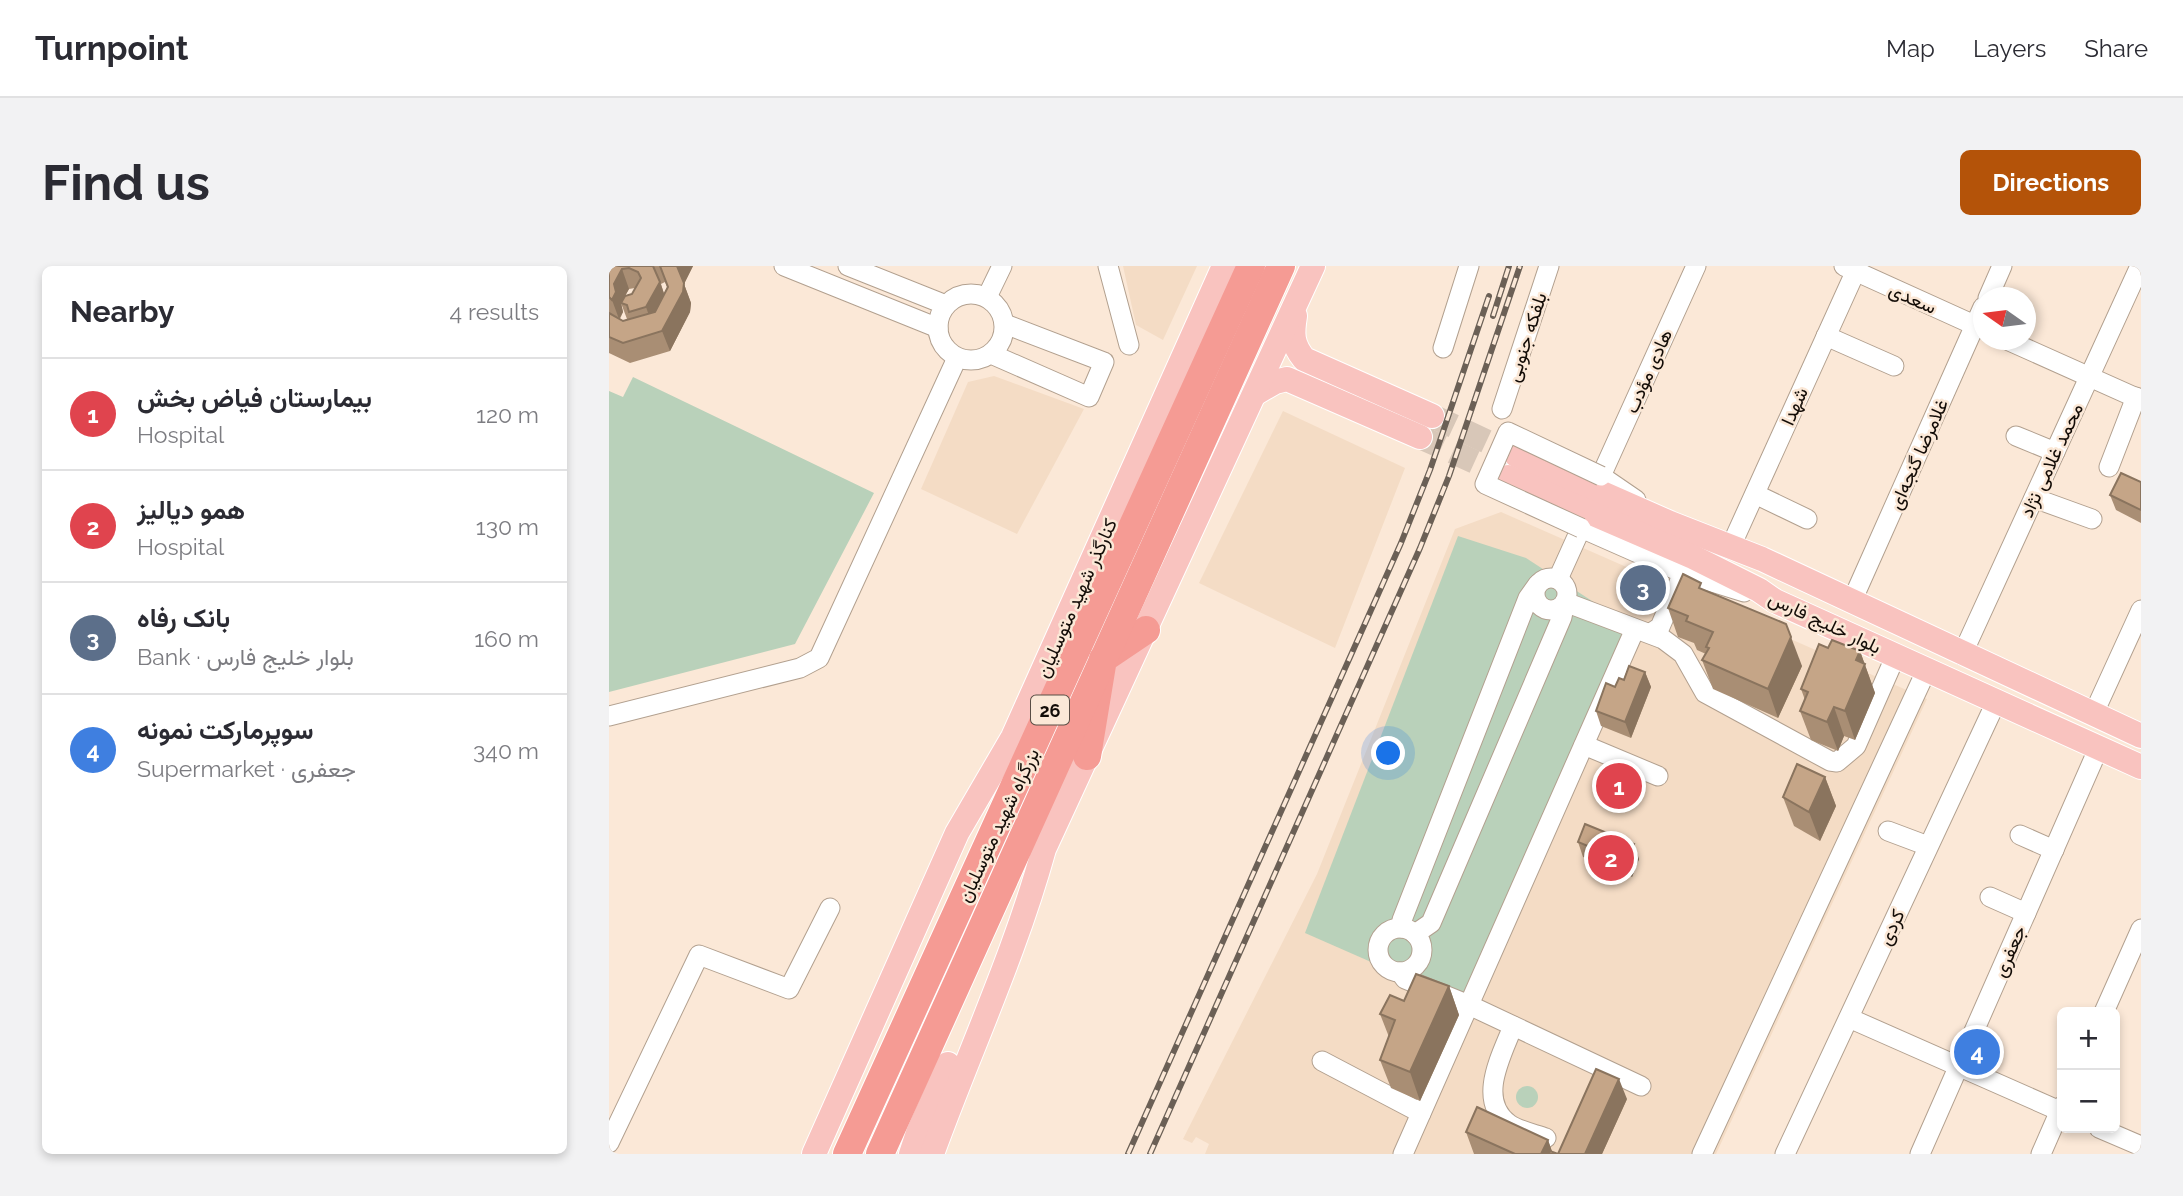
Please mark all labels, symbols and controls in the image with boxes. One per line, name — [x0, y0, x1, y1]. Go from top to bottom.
text: Turnpoint — [35, 29, 188, 68]
text: Map — [1886, 34, 1935, 63]
text: Layers — [1973, 34, 2046, 63]
text: Share — [2084, 34, 2148, 63]
button: Directions — [1960, 150, 2141, 215]
text: Find us — [42, 154, 210, 211]
street label: سعدی — [1886, 278, 1940, 319]
north arrow — [1973, 287, 2036, 350]
street label: بلفکه جنوبی — [1501, 289, 1552, 385]
text: Nearby — [70, 294, 174, 329]
text: 4 results — [450, 298, 539, 325]
street label: هادی مؤدب — [1620, 326, 1677, 417]
text: بیمارستان فیاض بخش — [137, 383, 372, 413]
street label: شهدا — [1776, 384, 1813, 429]
street label: غلامرضا گنجه‌ای — [1884, 395, 1953, 513]
street label: محمد غلامی نژاد — [2015, 399, 2088, 521]
text: 1 — [87, 401, 99, 428]
text: 120 m — [476, 401, 539, 428]
text: Hospital — [137, 421, 224, 448]
text: همو دیالیز — [137, 495, 245, 525]
text: 2 — [87, 513, 99, 540]
text: 130 m — [476, 513, 539, 540]
street label: کنارگذر شهید متوسلیان — [1031, 515, 1122, 681]
text: Hospital — [137, 533, 224, 560]
pin: 3 — [1620, 562, 1666, 614]
street label: بلوار خلیج فارس — [1764, 586, 1885, 660]
text: بانک رفاه — [137, 603, 230, 633]
text: 3 — [87, 625, 99, 652]
text: 160 m — [474, 625, 539, 652]
text: Bank · بلوار خلیج فارس — [137, 643, 354, 670]
road number: 26 — [1031, 696, 1069, 724]
text: سوپرمارکت نمونه — [137, 715, 314, 745]
your location — [1371, 736, 1405, 770]
text: 4 — [86, 737, 100, 764]
text: 340 m — [473, 737, 539, 764]
street label: بزرگراه شهید متوسلیان — [953, 744, 1044, 906]
text: Supermarket · جعفری — [137, 755, 356, 782]
pin: 1 — [1596, 760, 1642, 812]
pin: 2 — [1588, 832, 1634, 884]
street label: کردی — [1873, 906, 1910, 949]
street label: جعفری — [1988, 922, 2031, 980]
map controls — [2057, 1007, 2120, 1133]
button: + — [2057, 1007, 2120, 1070]
pin: 4 — [1954, 1026, 2000, 1078]
button: − — [2057, 1070, 2120, 1133]

